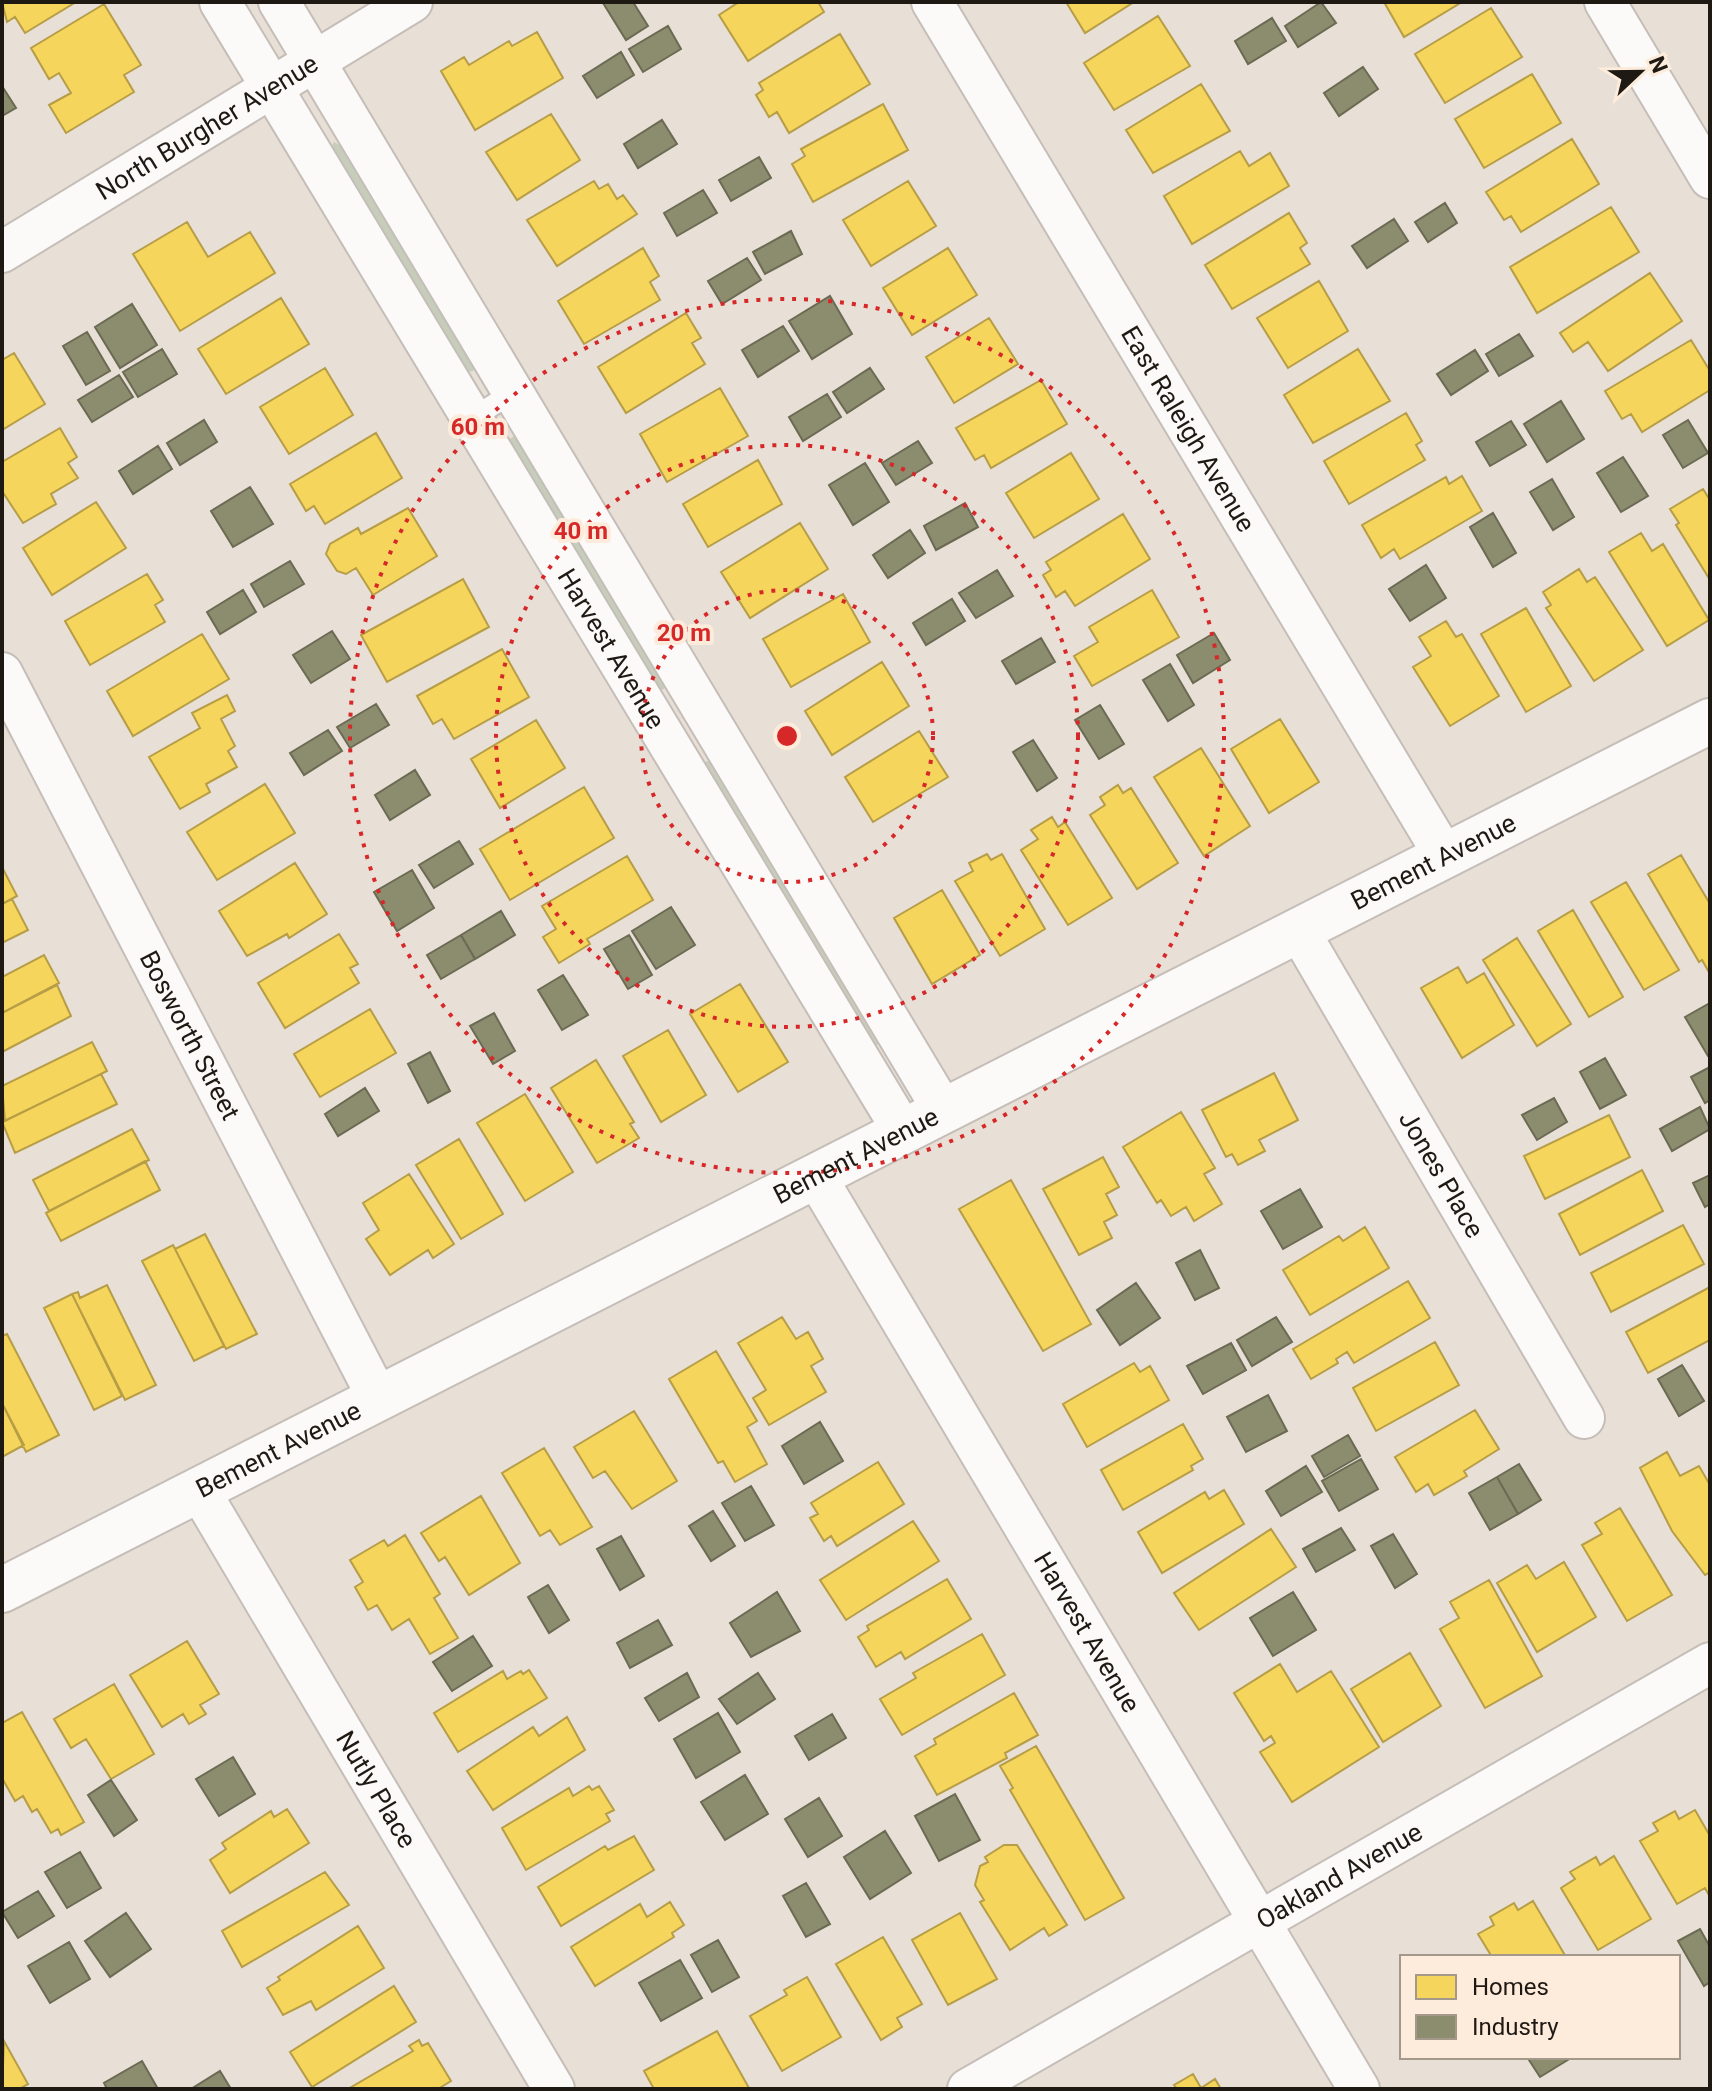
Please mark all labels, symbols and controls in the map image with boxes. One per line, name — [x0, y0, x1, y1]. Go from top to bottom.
north arrow — [1600, 32, 1680, 112]
street label: North Burgher Avenue — [91, 48, 323, 206]
text: N — [1644, 53, 1673, 77]
street label: East Raleigh Avenue — [1115, 321, 1261, 537]
text: 60 m — [451, 413, 505, 441]
text: 40 m — [554, 517, 608, 545]
street label: Harvest Avenue — [552, 563, 671, 734]
text: 20 m — [657, 619, 711, 647]
centre of rings — [773, 722, 801, 750]
street label: Bement Avenue — [1346, 807, 1521, 916]
street label: Bosworth Street — [134, 946, 246, 1125]
street label: Bement Avenue — [768, 1101, 943, 1210]
street label: Jones Place — [1393, 1106, 1490, 1243]
street label: Bement Avenue — [191, 1395, 366, 1504]
street label: Harvest Avenue — [1028, 1547, 1146, 1718]
street label: Nutly Place — [330, 1725, 423, 1853]
street label: Oakland Avenue — [1251, 1817, 1427, 1935]
legend — [1400, 1955, 1680, 2059]
text: Homes — [1472, 1973, 1549, 2001]
text: Industry — [1472, 2013, 1559, 2041]

